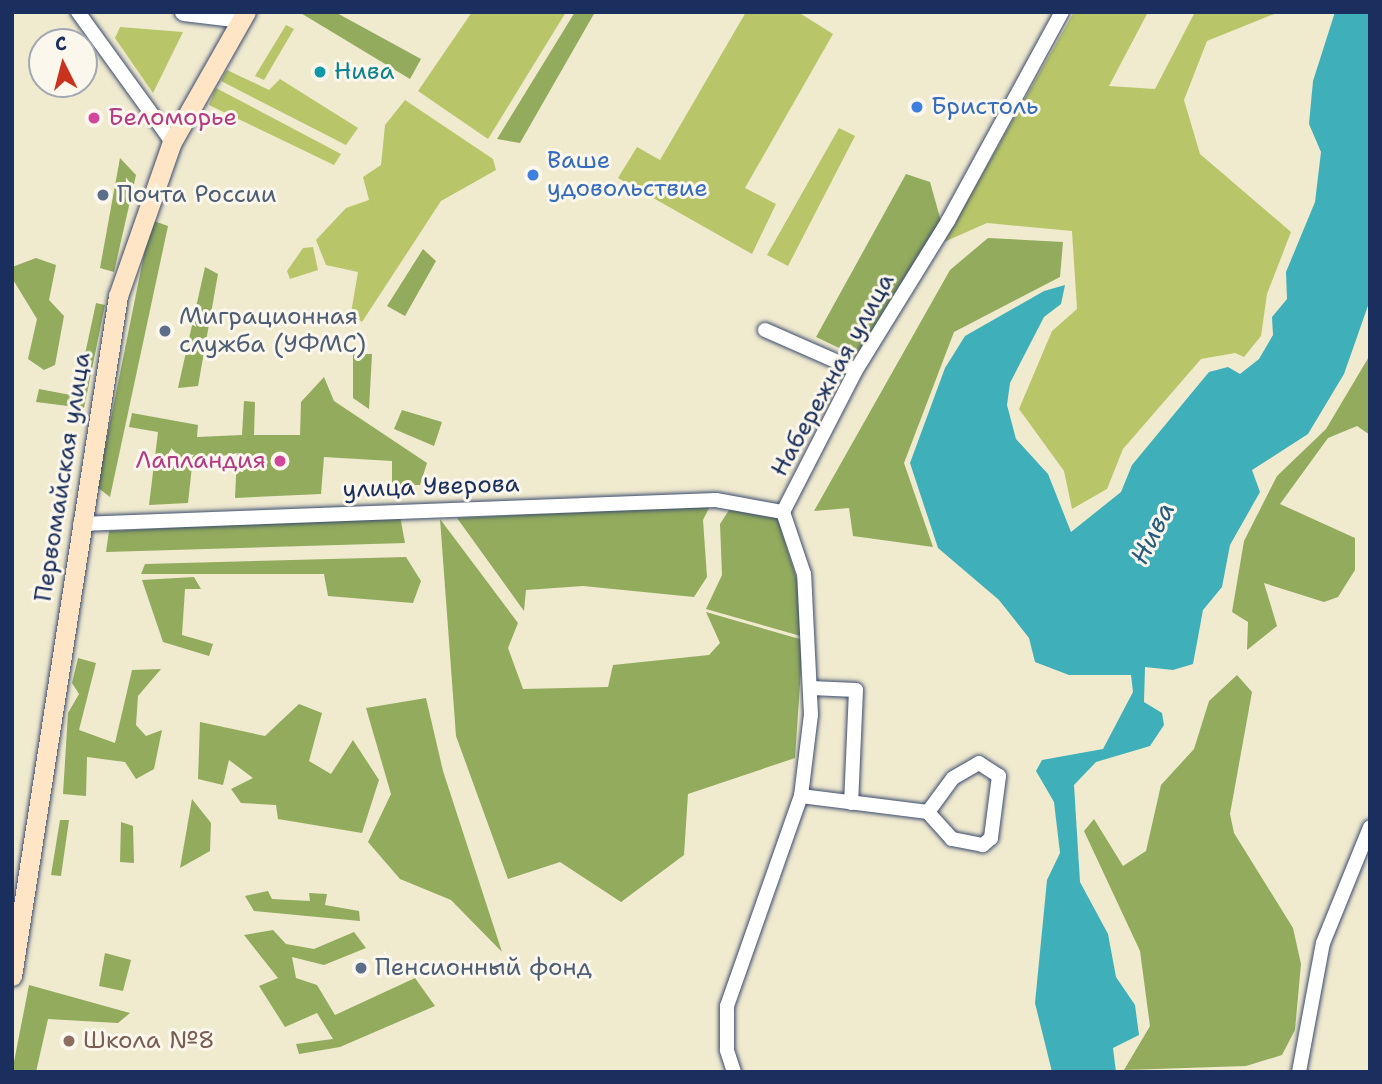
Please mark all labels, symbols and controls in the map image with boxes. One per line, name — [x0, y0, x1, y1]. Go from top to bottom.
north arrow — [28, 28, 98, 98]
text: С — [54, 31, 68, 57]
place label: Нива — [334, 58, 394, 86]
marker: Нива — [312, 64, 328, 80]
place label: Бристоль — [931, 93, 1038, 121]
marker: Бристоль — [909, 99, 925, 115]
place label: Беломорье — [108, 104, 237, 132]
marker: Беломорье — [86, 110, 102, 126]
place label: Ваше удовольствие — [547, 147, 708, 203]
marker: Ваше удовольствие — [525, 167, 541, 183]
place label: Почта России — [117, 181, 277, 209]
marker: Почта России — [95, 187, 111, 203]
street label: Набережная улица — [765, 268, 901, 482]
place label: Миграционная служба (УФМС) — [179, 303, 366, 359]
marker: Миграционная служба (УФМС) — [157, 323, 173, 339]
street label: Первомайская улица — [29, 350, 97, 604]
place label: Лапландия — [136, 447, 266, 475]
marker: Лапландия — [272, 453, 288, 469]
street label: улица Уверова — [342, 470, 520, 504]
water label: Нива — [1123, 497, 1181, 569]
place label: Пенсионный фонд — [375, 954, 592, 982]
marker: Пенсионный фонд — [353, 960, 369, 976]
place label: Школа №8 — [83, 1027, 215, 1055]
marker: Школа №8 — [61, 1033, 77, 1049]

